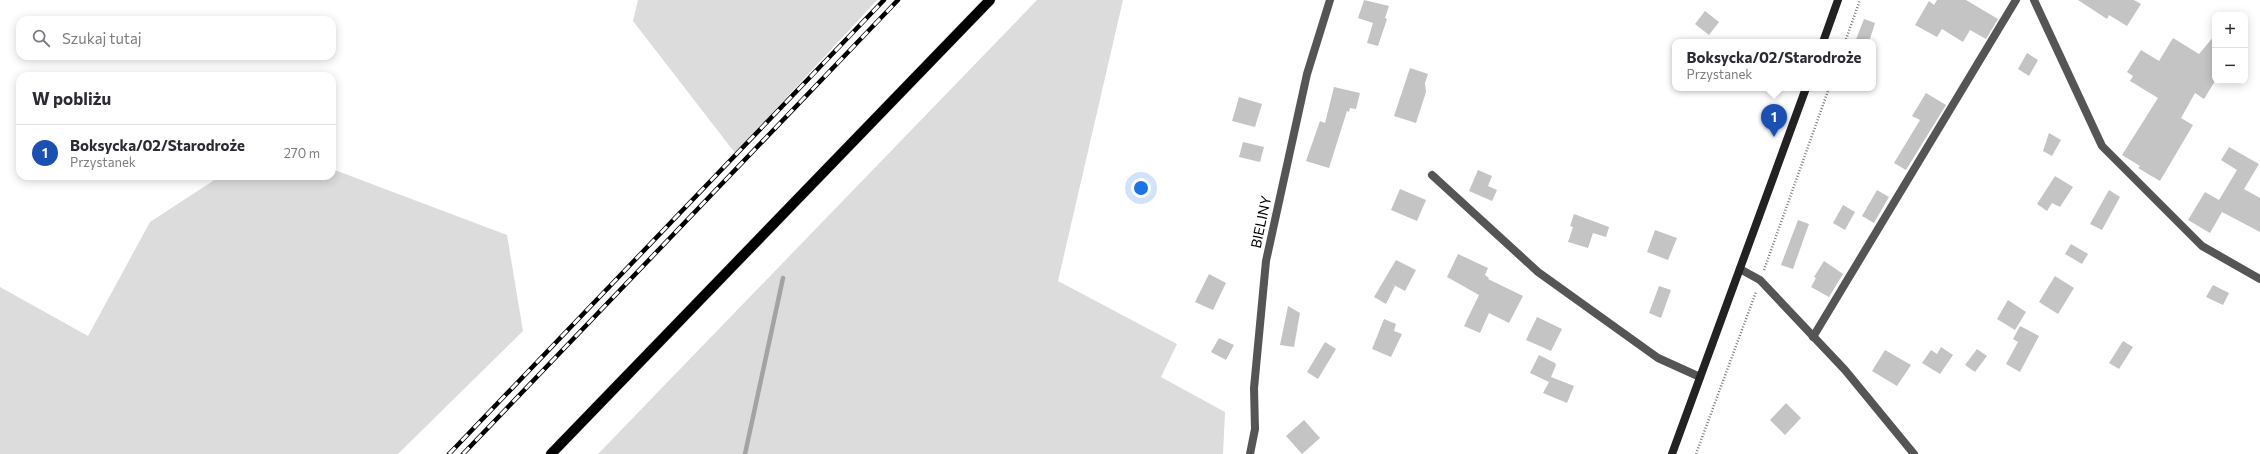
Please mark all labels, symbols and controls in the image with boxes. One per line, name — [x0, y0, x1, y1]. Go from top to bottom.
map controls — [2212, 12, 2248, 84]
button: + — [2212, 12, 2248, 48]
search box — [16, 16, 336, 60]
icon: search — [30, 27, 52, 49]
text: Szukaj tutaj — [62, 29, 142, 47]
popup — [1672, 39, 1876, 91]
text: Boksycka/02/Starodroże — [1686, 48, 1862, 66]
button: − — [2212, 48, 2248, 84]
text: Przystanek — [1686, 66, 1752, 82]
text: W pobliżu — [32, 88, 111, 109]
pin: 1 — [1761, 104, 1787, 137]
text: Boksycka/02/Starodroże — [70, 136, 245, 154]
text: 1 — [42, 145, 48, 161]
text: 270 m — [284, 145, 320, 161]
text: Przystanek — [70, 154, 136, 170]
your location — [1131, 178, 1151, 198]
street label: BIELINY — [1247, 194, 1274, 250]

